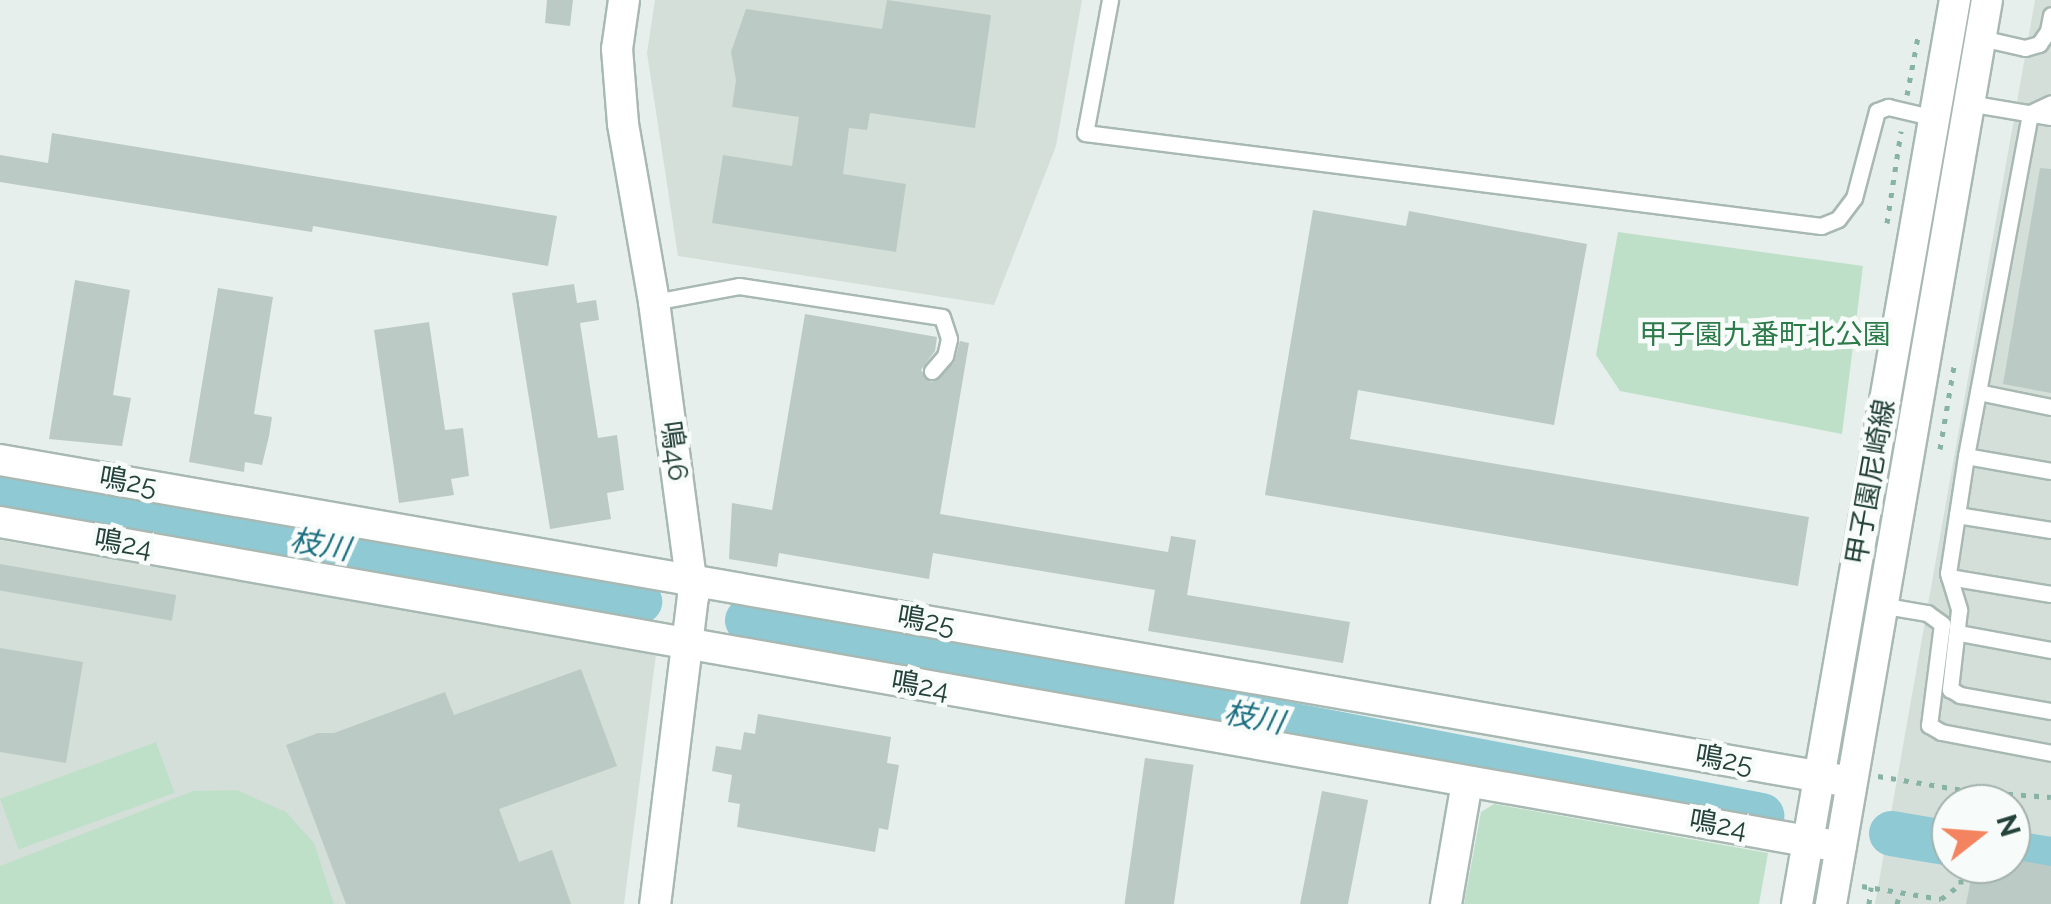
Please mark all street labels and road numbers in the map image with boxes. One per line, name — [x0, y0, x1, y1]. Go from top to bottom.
street label: 甲子園尼崎線 — [1840, 396, 1902, 568]
street label: 鳴46 — [653, 419, 695, 483]
street label: 鳴25 — [97, 460, 159, 504]
street label: 鳴24 — [92, 522, 154, 566]
street label: 鳴25 — [895, 599, 957, 643]
street label: 鳴24 — [889, 664, 951, 708]
street label: 鳴25 — [1693, 738, 1755, 782]
street label: 鳴24 — [1687, 803, 1749, 847]

